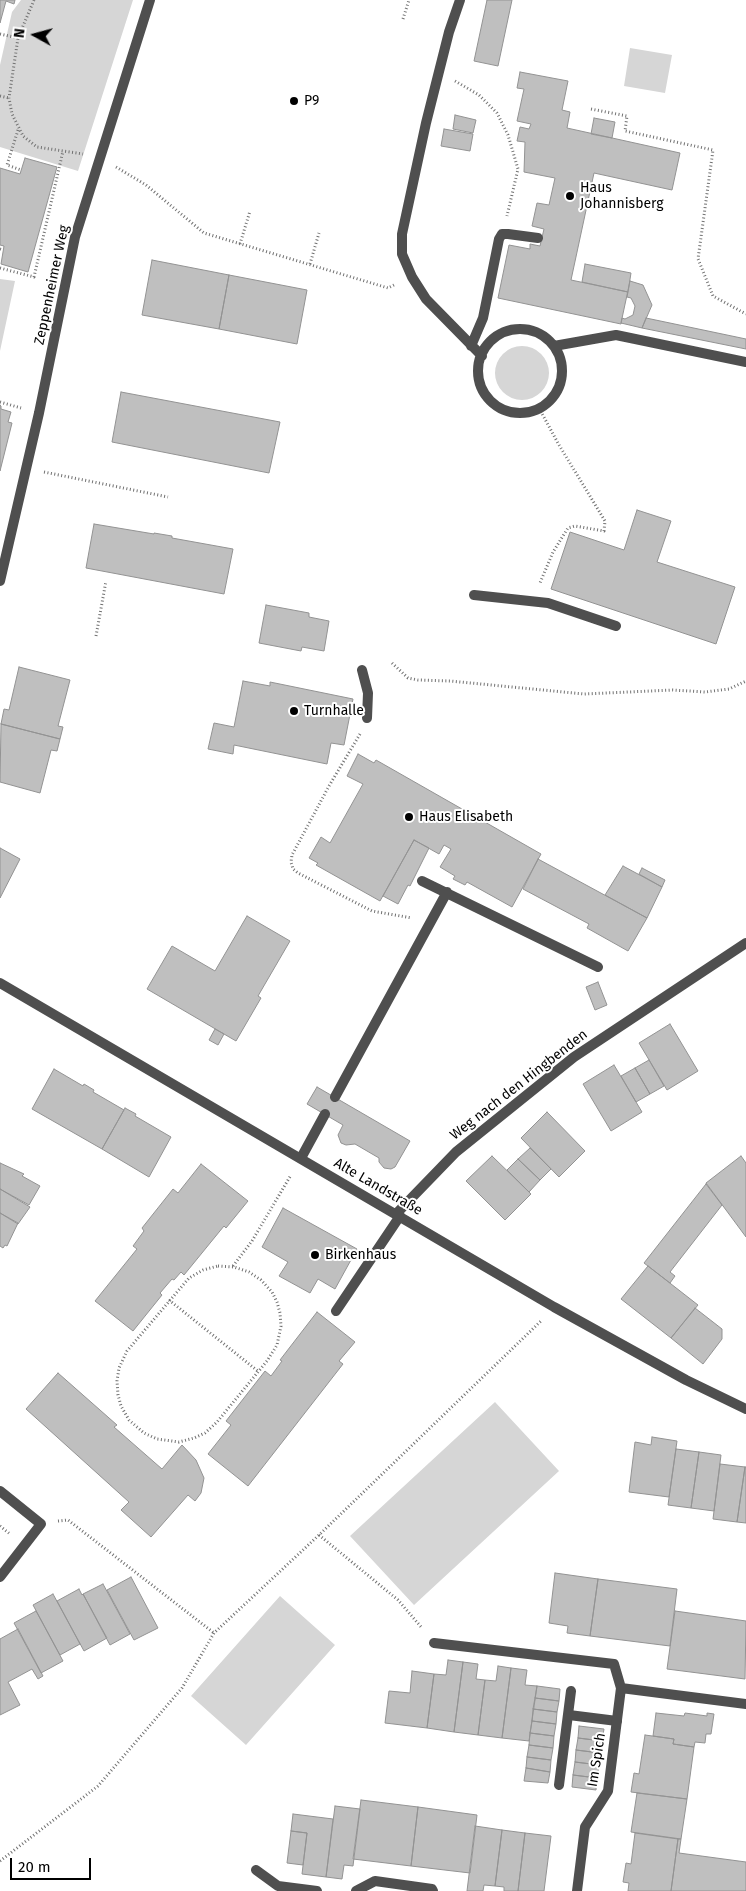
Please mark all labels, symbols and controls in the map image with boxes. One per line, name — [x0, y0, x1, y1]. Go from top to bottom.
north arrow — [10, 10, 60, 60]
text: N — [11, 27, 29, 39]
place label: P9 — [304, 93, 319, 109]
marker: P9 — [288, 95, 300, 107]
place label: Haus Johannisberg — [580, 180, 664, 212]
marker: Haus Johannisberg — [564, 190, 576, 202]
street label: Zeppenheimer Weg — [31, 224, 73, 346]
place label: Turnhalle — [304, 703, 364, 719]
marker: Turnhalle — [288, 705, 300, 717]
place label: Haus Elisabeth — [419, 809, 513, 825]
marker: Haus Elisabeth — [403, 811, 415, 823]
street label: Weg nach den Hingbenden — [447, 1026, 591, 1144]
street label: Alte Landstraße — [331, 1155, 425, 1219]
place label: Birkenhaus — [325, 1247, 396, 1263]
marker: Birkenhaus — [309, 1249, 321, 1261]
street label: Im Spich — [584, 1732, 610, 1788]
scale bar — [12, 1848, 94, 1880]
text: 20 m — [18, 1858, 51, 1876]

